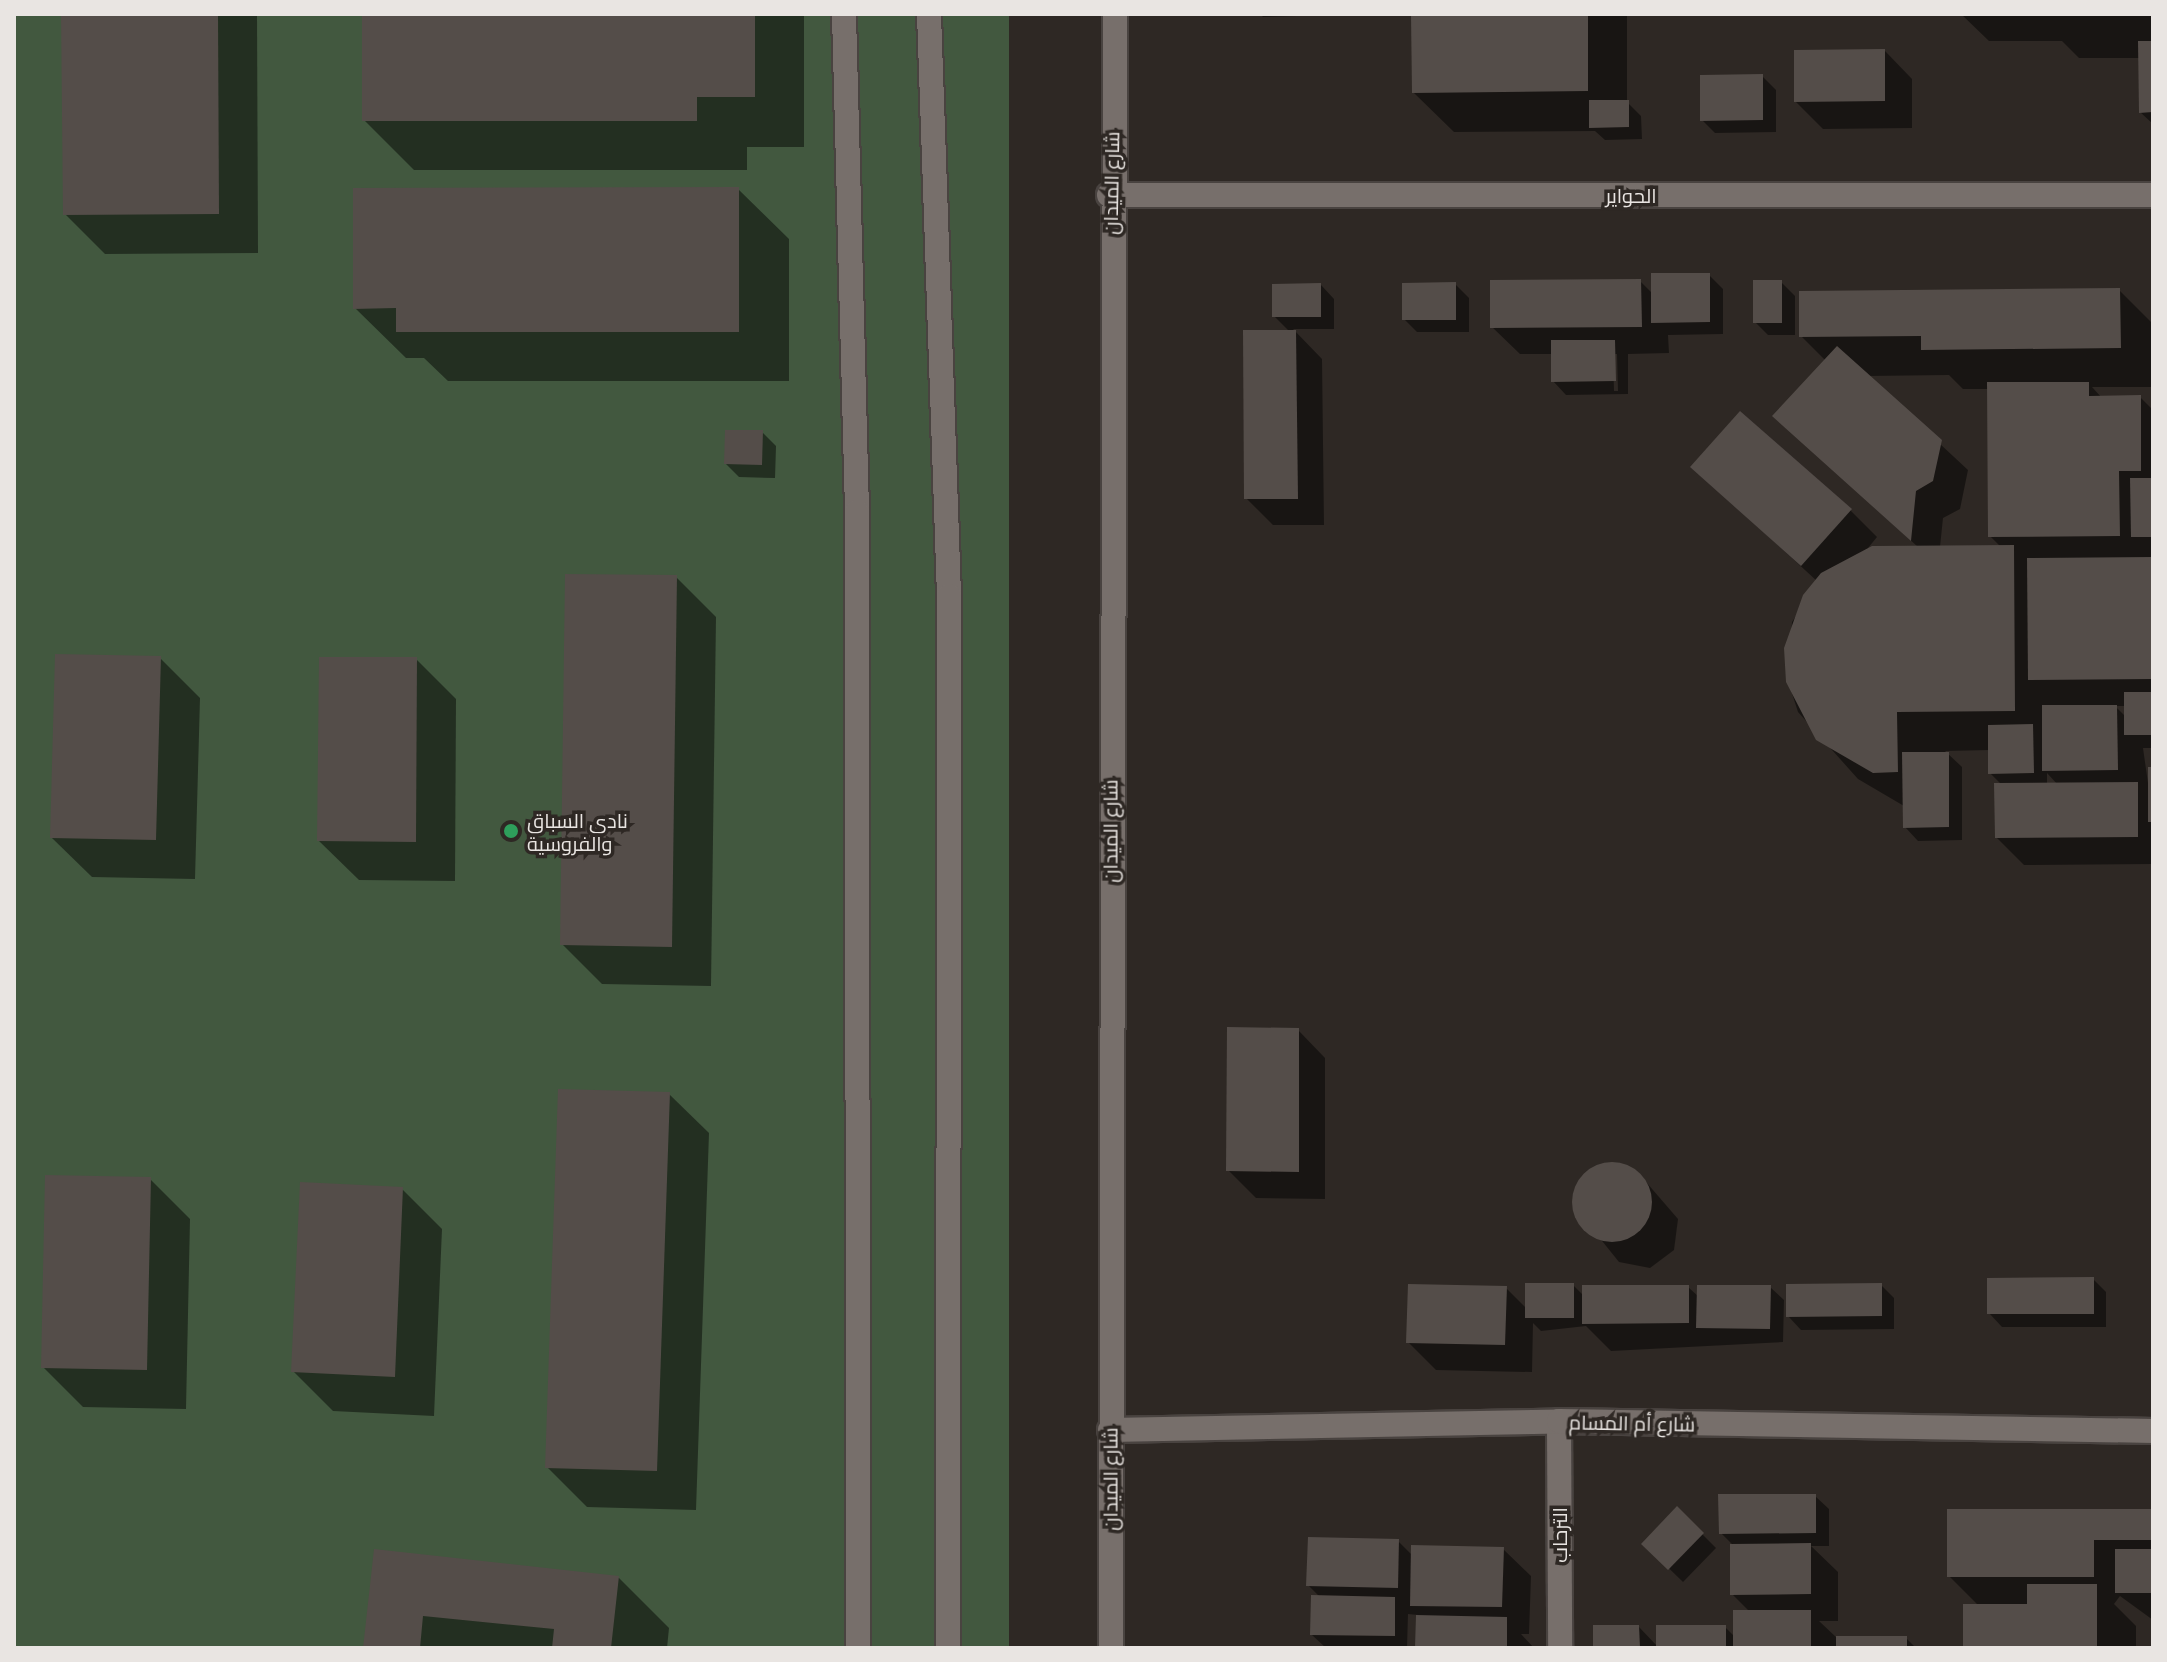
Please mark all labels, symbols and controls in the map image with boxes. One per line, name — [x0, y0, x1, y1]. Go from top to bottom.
street label: شارع الميدان — [1098, 131, 1124, 235]
street label: الحواير — [1605, 183, 1657, 207]
street label: شارع الميدان — [1098, 779, 1122, 883]
place label: نادي السباق والفروسية — [527, 808, 628, 855]
marker: نادي السباق والفروسية — [502, 822, 520, 840]
street label: شارع أم المسام — [1568, 1410, 1696, 1436]
street label: شارع الميدان — [1098, 1427, 1122, 1531]
street label: الترحاب — [1547, 1507, 1571, 1563]

